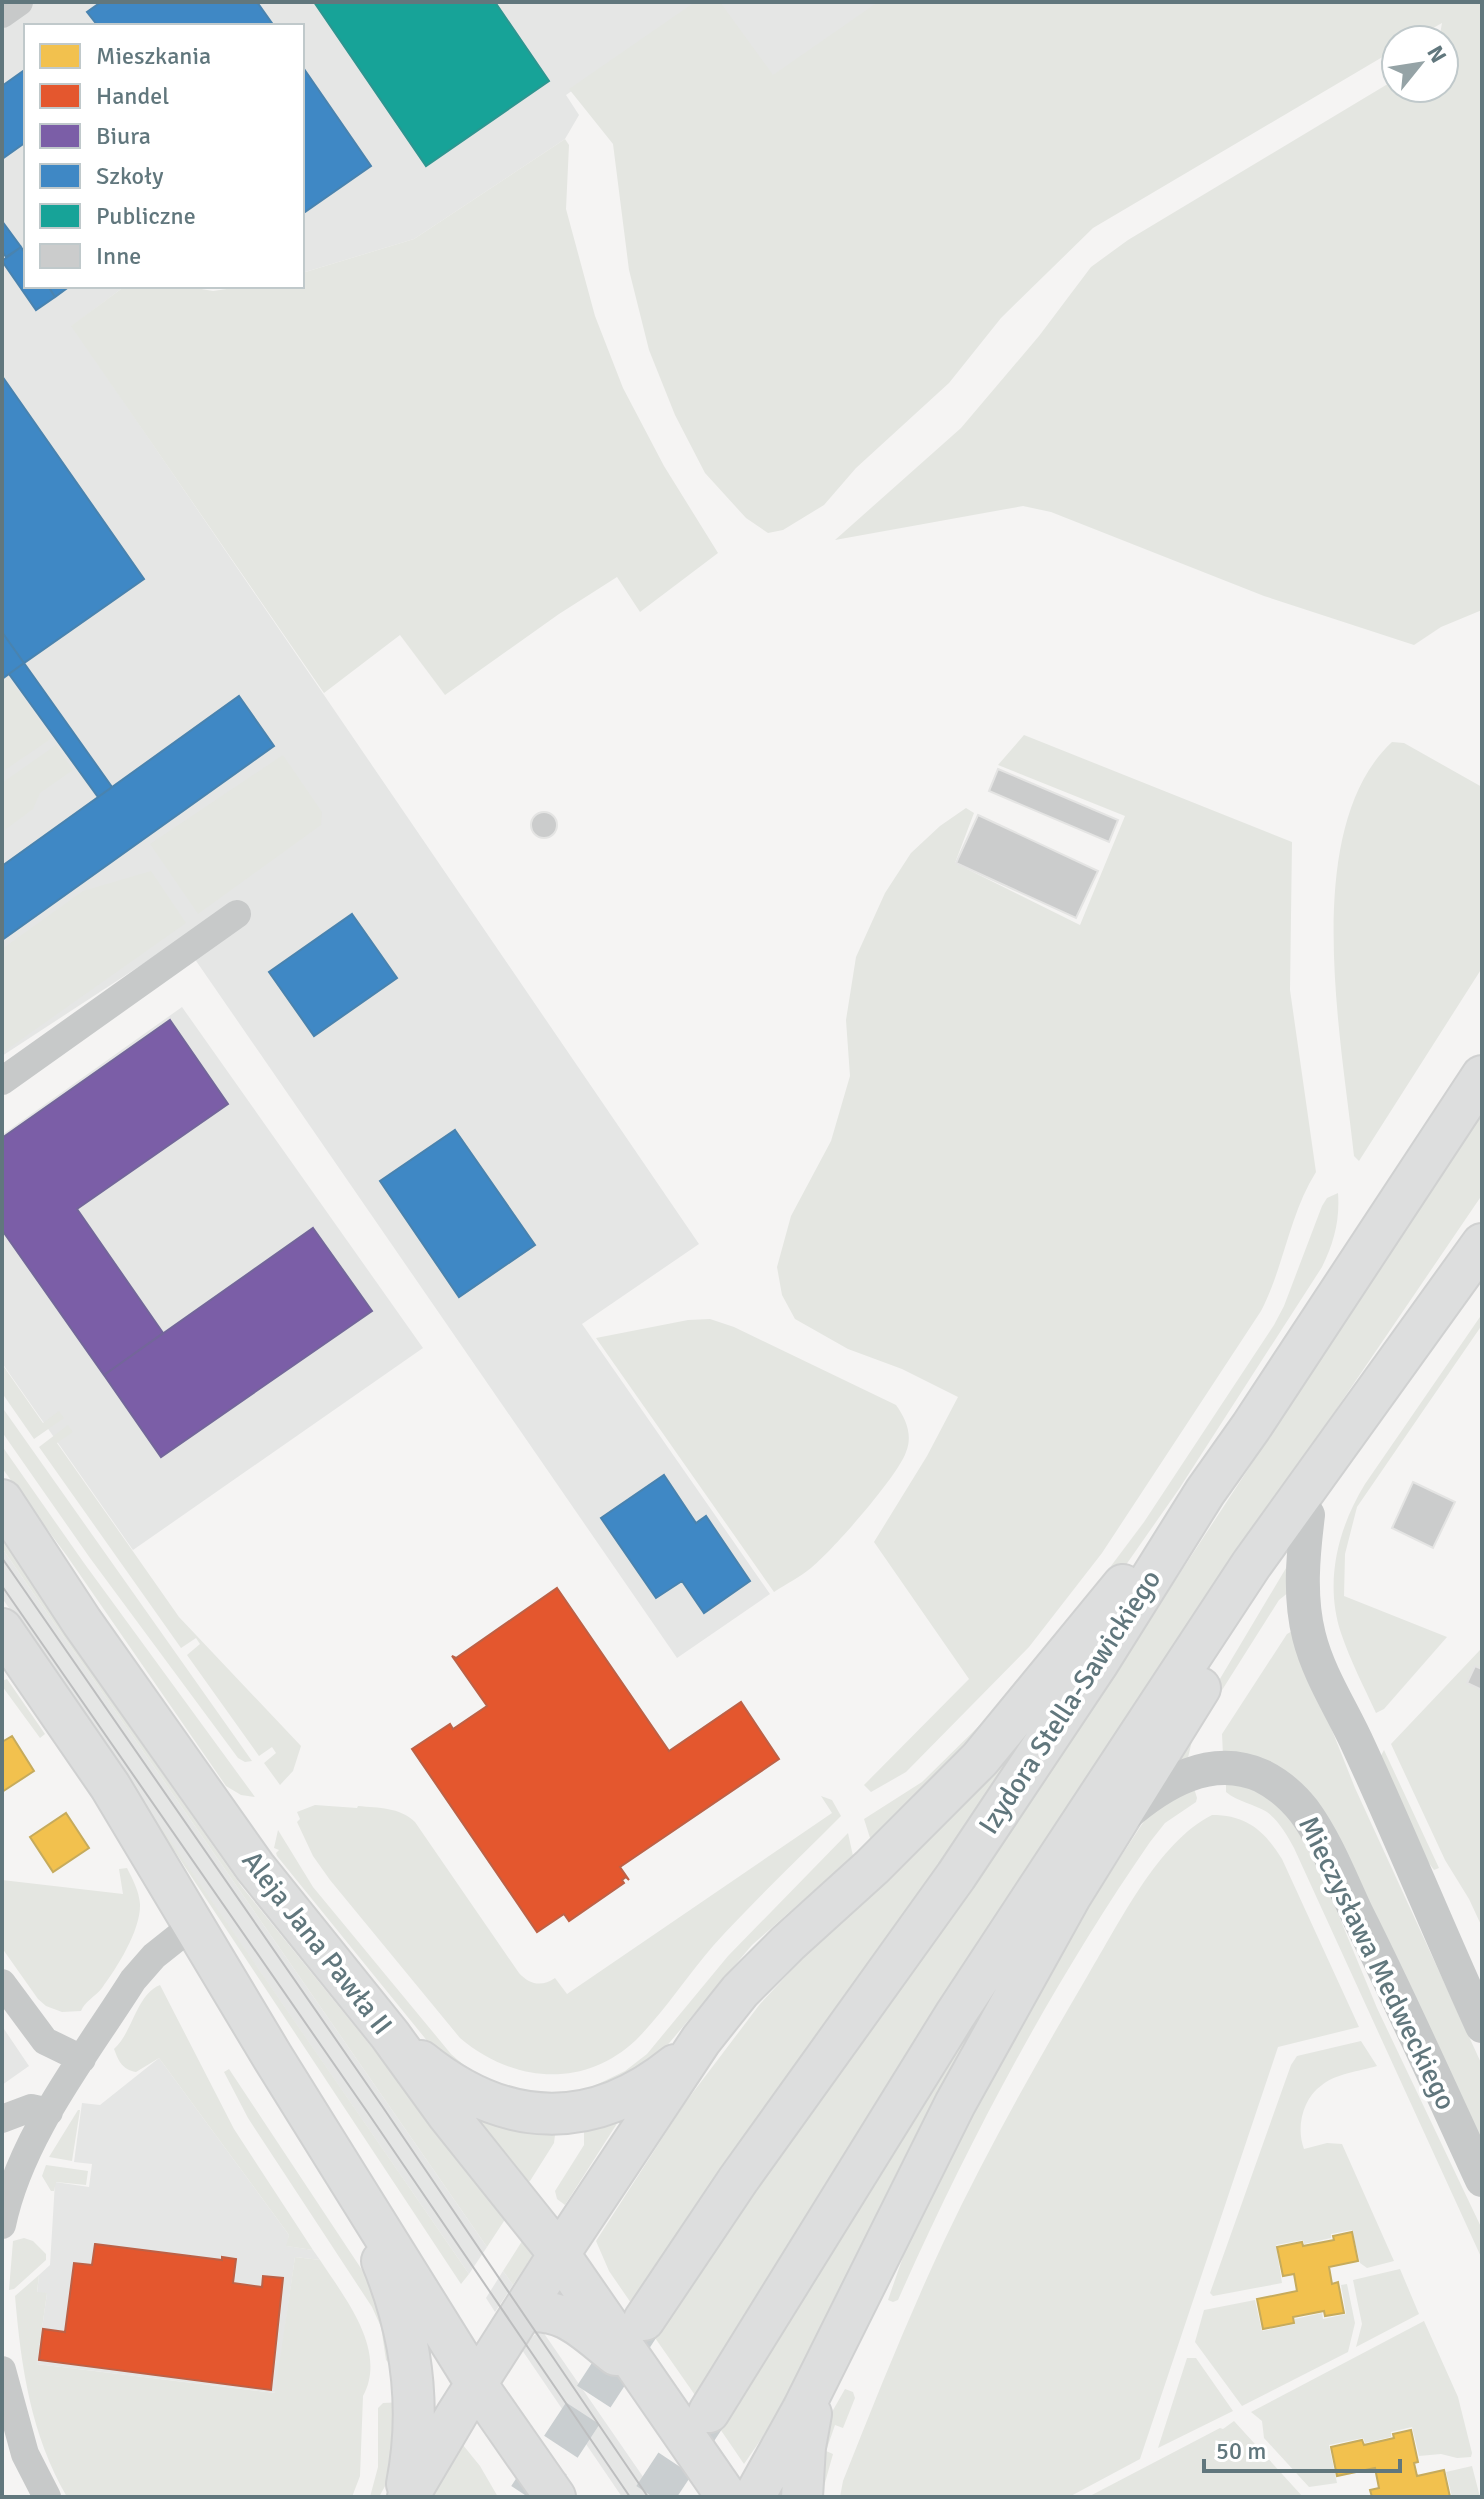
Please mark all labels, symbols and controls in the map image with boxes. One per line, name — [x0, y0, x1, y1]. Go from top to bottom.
legend — [24, 24, 304, 288]
north arrow — [1380, 24, 1460, 104]
text: Mieszkania — [96, 41, 211, 71]
text: N — [1421, 41, 1452, 68]
text: Handel — [96, 81, 169, 111]
text: Biura — [96, 121, 151, 151]
text: Szkoły — [96, 161, 164, 191]
text: Publiczne — [96, 201, 196, 231]
text: Inne — [96, 241, 141, 271]
street label: Izydora Stella-Sawickiego — [972, 1563, 1168, 1841]
street label: Mieczysława Medweckiego — [1291, 1811, 1463, 2115]
street label: Aleja Jana Pawła II — [235, 1844, 399, 2042]
scale bar — [1204, 2423, 1400, 2473]
text: 50 m — [1216, 2436, 1266, 2466]

